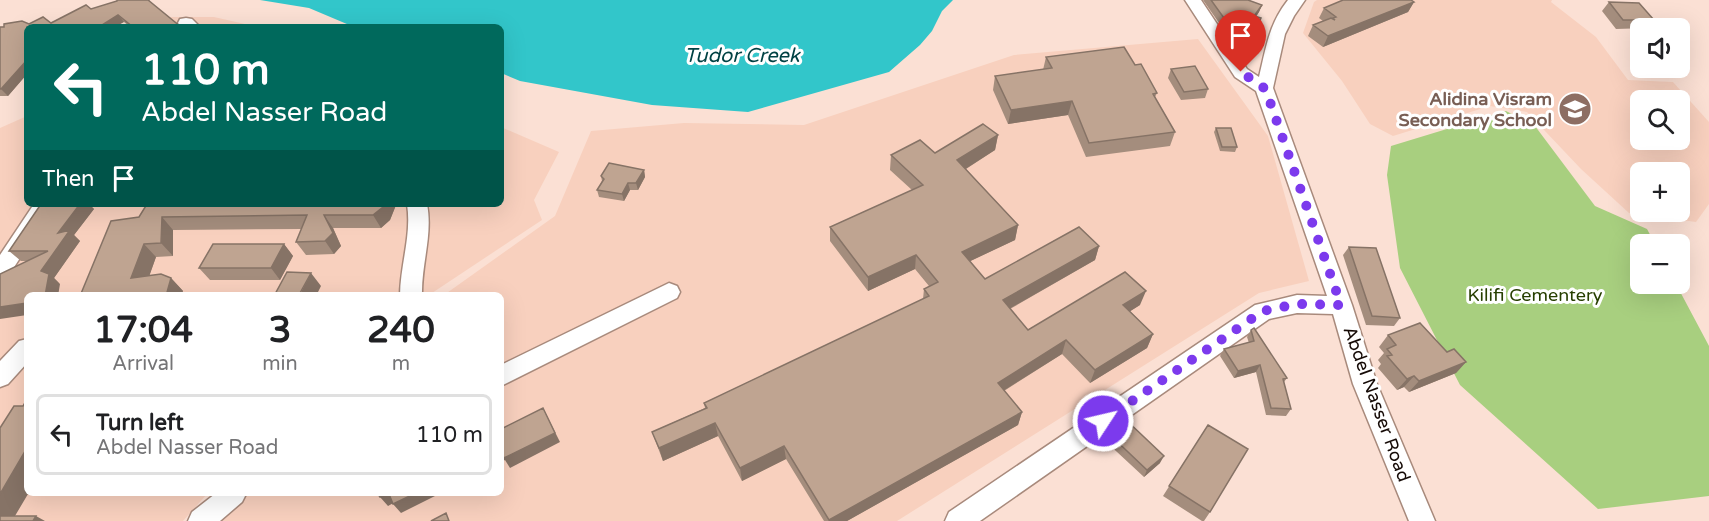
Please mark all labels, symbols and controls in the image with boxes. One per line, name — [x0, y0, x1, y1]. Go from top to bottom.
pin — [1215, 10, 1266, 72]
map controls — [1630, 18, 1690, 294]
button: sound — [1630, 18, 1690, 78]
icon: arrive — [1224, 19, 1257, 52]
water label: Tudor Creek — [684, 44, 802, 68]
text: 110 m — [141, 45, 270, 96]
icon: left — [42, 48, 120, 126]
place label: Alidina Visram Secondary School — [1399, 88, 1552, 131]
button: search — [1630, 90, 1690, 150]
school or university icon: Alidina Visram Secondary School — [1557, 91, 1593, 127]
text: Abdel Nasser Road — [141, 96, 387, 129]
icon: arrive — [107, 162, 140, 195]
button: + — [1630, 162, 1690, 222]
text: Then — [42, 166, 95, 192]
button: − — [1630, 234, 1690, 294]
park label: Kilifi Cementery — [1467, 284, 1603, 306]
text: 17:04 — [93, 309, 193, 352]
text: 3 — [269, 309, 291, 352]
text: 240 — [367, 309, 435, 352]
street label: Abdel Nasser Road — [1339, 323, 1415, 485]
text: Arrival — [112, 352, 174, 376]
text: min — [262, 352, 298, 376]
text: m — [392, 352, 410, 376]
position arrow — [1071, 389, 1135, 453]
text: Turn left — [96, 410, 184, 436]
icon: left — [45, 418, 78, 451]
text: 110 m — [416, 422, 483, 448]
text: Abdel Nasser Road — [96, 436, 278, 460]

